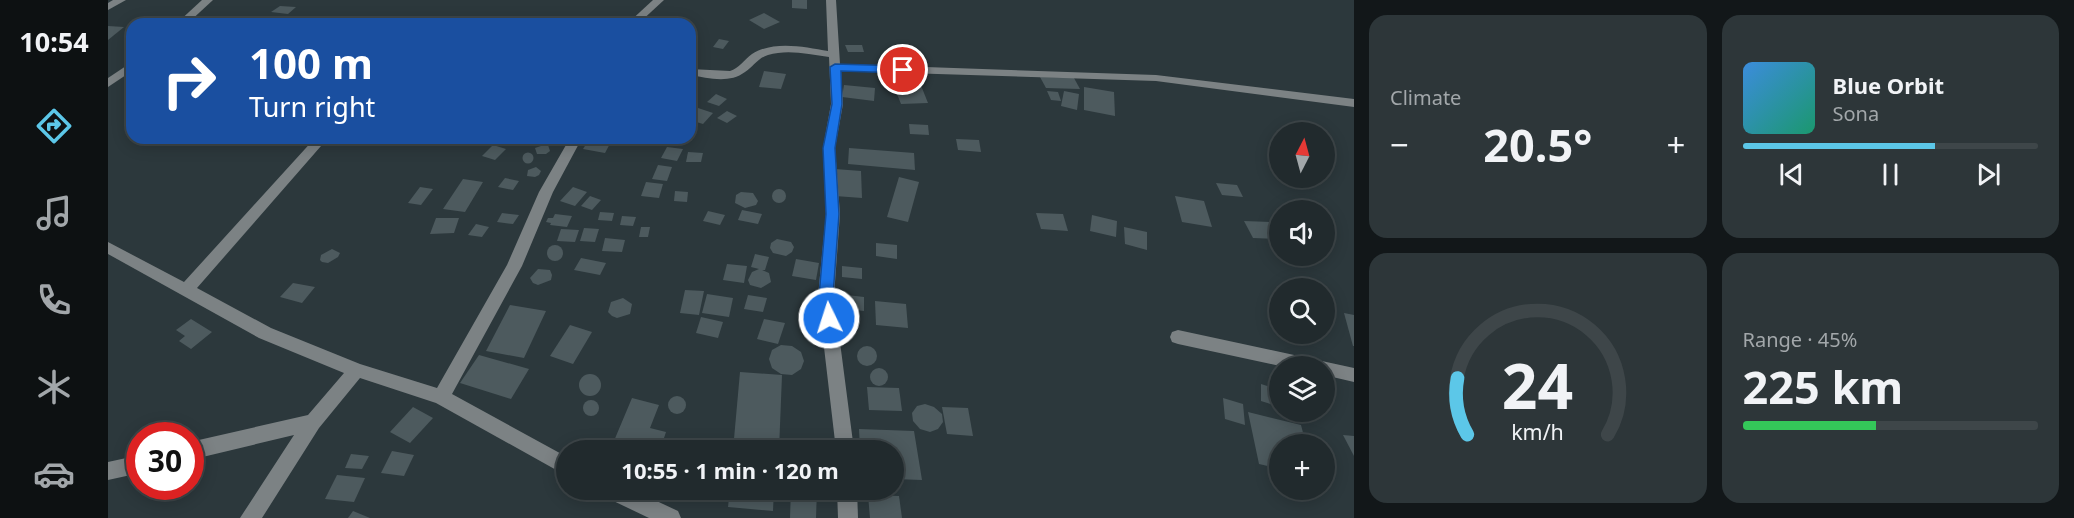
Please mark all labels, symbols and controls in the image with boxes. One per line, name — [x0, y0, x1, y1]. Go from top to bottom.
text: 10:54 — [19, 23, 89, 60]
text: 100 m — [249, 34, 373, 91]
icon: right — [150, 42, 228, 120]
pin — [877, 44, 928, 95]
icon: arrive — [886, 53, 919, 86]
text: Blue Orbit — [1833, 70, 1944, 100]
text: Climate — [1390, 84, 1461, 111]
text: Turn right — [249, 88, 375, 125]
text: Sona — [1833, 100, 1879, 127]
icon: directions — [33, 105, 75, 147]
text: 20.5° — [1483, 114, 1592, 175]
north arrow — [1269, 122, 1335, 188]
map controls — [1269, 122, 1335, 500]
text: − — [1390, 122, 1409, 167]
text: + — [1667, 122, 1685, 167]
icon: previous — [1775, 158, 1808, 191]
icon: pause — [1874, 158, 1907, 191]
icon: next — [1972, 158, 2005, 191]
icon: music — [33, 192, 75, 234]
button: sound — [1269, 200, 1335, 266]
button: search — [1269, 278, 1335, 344]
icon: phone — [33, 279, 75, 321]
position arrow — [797, 286, 861, 350]
text: Range · 45% — [1743, 326, 1857, 353]
text: 24 — [1502, 342, 1573, 427]
button: layers — [1269, 356, 1335, 422]
text: 225 km — [1743, 356, 1903, 417]
icon: climate — [33, 366, 75, 408]
text: km/h — [1511, 417, 1564, 446]
speed limit sign: 30 — [126, 422, 204, 500]
button: + — [1269, 434, 1335, 500]
icon: car — [33, 453, 75, 495]
text: 10:55 · 1 min · 120 m — [621, 455, 839, 485]

